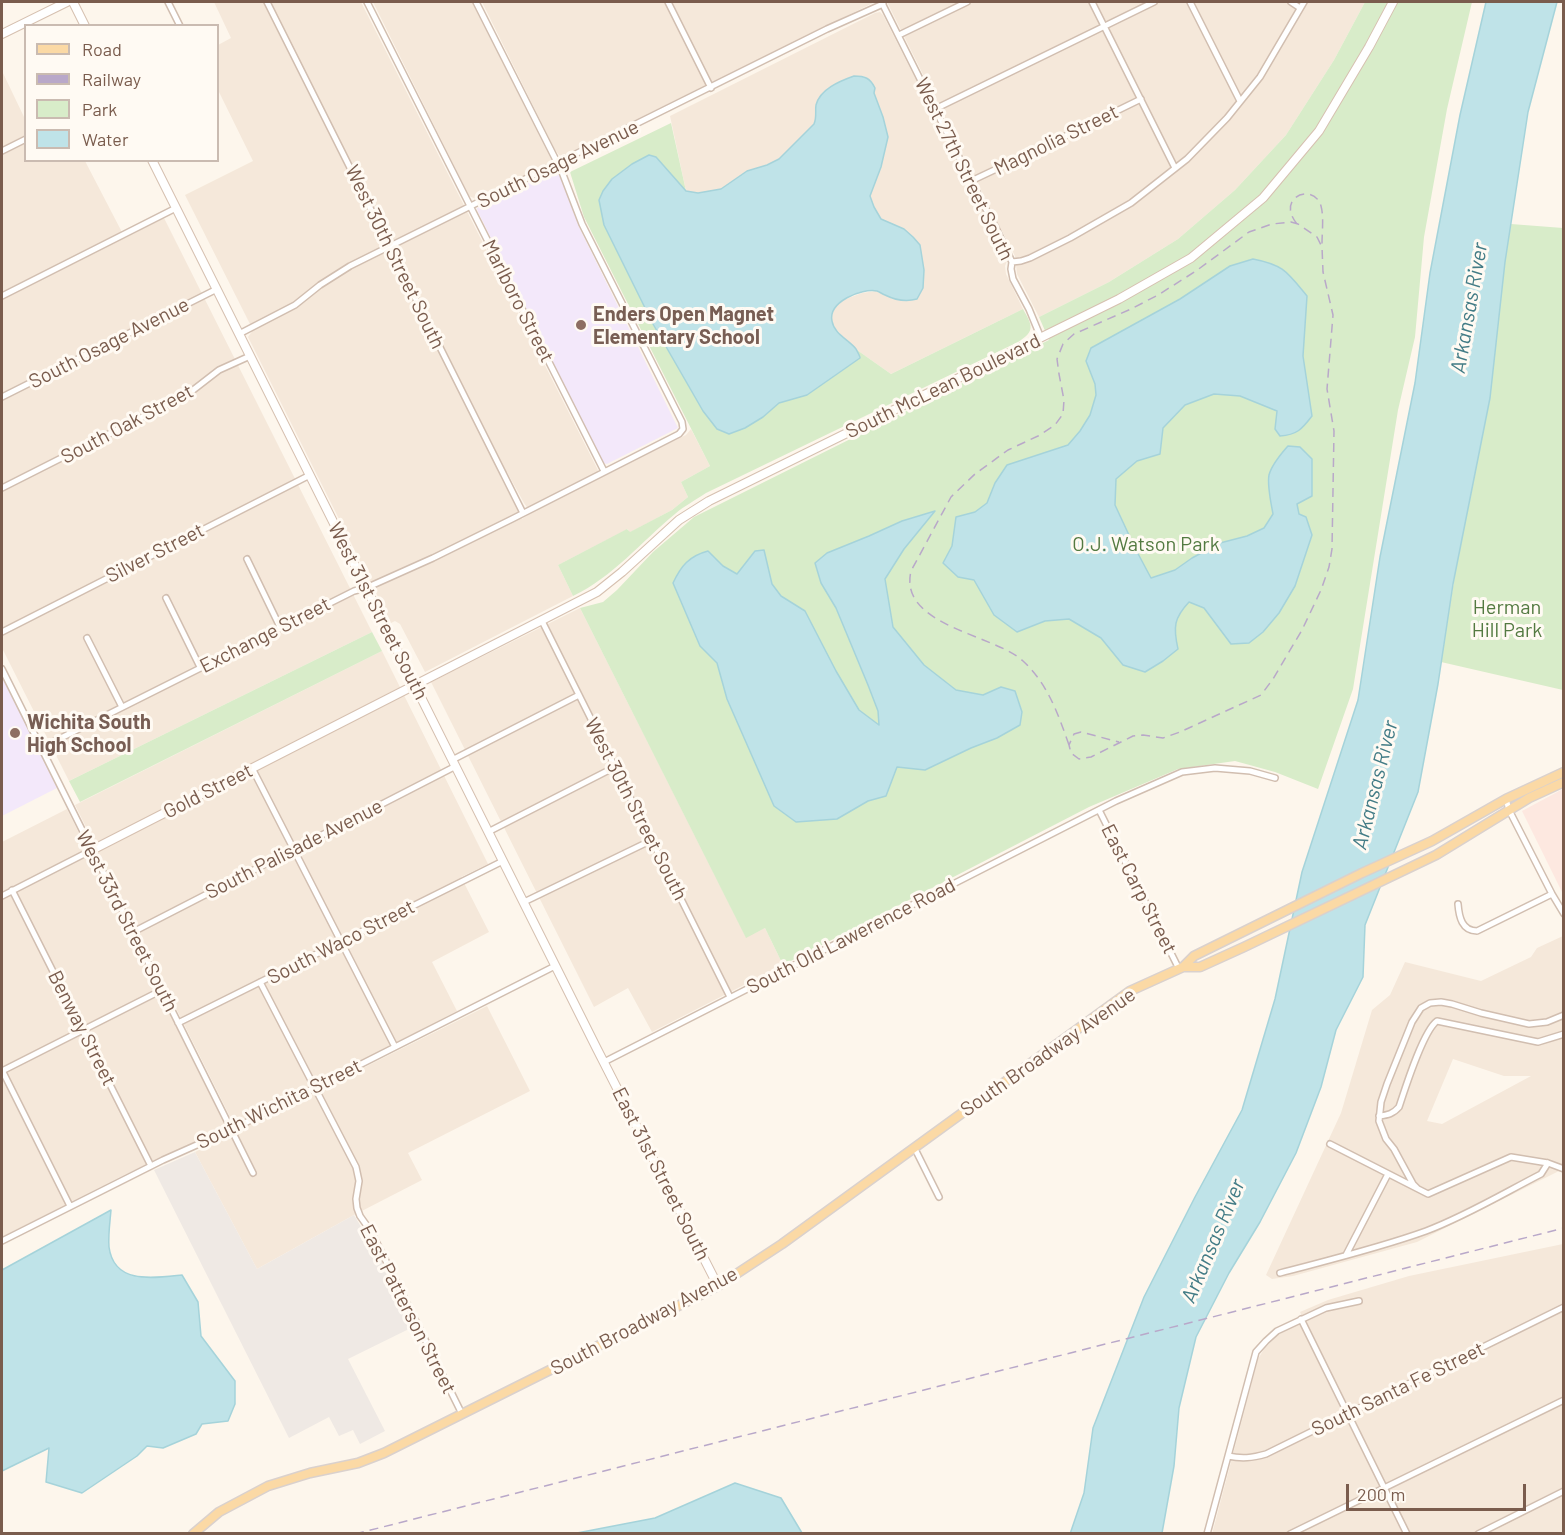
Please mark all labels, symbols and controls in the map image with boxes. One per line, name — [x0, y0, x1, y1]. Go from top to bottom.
legend — [24, 24, 219, 162]
text: Road — [82, 38, 122, 60]
text: Railway — [82, 68, 141, 90]
street label: West 27th Street South — [909, 74, 1019, 264]
text: Park — [82, 98, 117, 120]
street label: Magnolia Street — [990, 100, 1122, 180]
street label: South Osage Avenue — [473, 115, 643, 213]
text: Water — [82, 128, 129, 150]
street label: West 30th Street South — [340, 161, 450, 353]
street label: Marlboro Street — [477, 236, 559, 366]
water label: Arkansas River — [1445, 241, 1493, 375]
street label: South Osage Avenue — [25, 292, 193, 394]
place label: Enders Open Magnet Elementary School — [593, 302, 774, 349]
marker: Enders Open Magnet Elementary School — [574, 318, 588, 332]
street label: South McLean Boulevard — [842, 328, 1044, 444]
street label: South Oak Street — [57, 379, 197, 469]
street label: Silver Street — [102, 518, 208, 588]
street label: West 31st Street South — [323, 518, 433, 704]
park label: O.J. Watson Park — [1072, 532, 1220, 556]
street label: Exchange Street — [196, 592, 334, 678]
park label: Herman Hill Park — [1472, 595, 1542, 642]
place label: Wichita South High School — [27, 710, 151, 757]
street label: West 30th Street South — [580, 714, 692, 904]
water label: Arkansas River — [1347, 718, 1403, 852]
marker: Wichita South High School — [8, 726, 22, 740]
street label: Gold Street — [159, 758, 257, 824]
street label: South Palisade Avenue — [201, 794, 387, 904]
street label: East Carp Street — [1096, 820, 1182, 958]
street label: West 33rd Street South — [71, 826, 183, 1016]
street label: South Old Lawerence Road — [743, 873, 959, 999]
street label: South Waco Street — [263, 895, 419, 989]
street label: Benway Street — [43, 966, 121, 1090]
street label: South Broadway Avenue — [956, 982, 1140, 1122]
street label: South Wichita Street — [193, 1054, 365, 1154]
street label: East 31st Street South — [607, 1083, 715, 1265]
water label: Arkansas River — [1176, 1175, 1250, 1307]
street label: East Patterson Street — [355, 1220, 461, 1398]
street label: South Broadway Avenue — [546, 1262, 742, 1380]
street label: South Santa Fe Street — [1308, 1337, 1488, 1441]
scale bar — [1349, 1472, 1529, 1510]
text: 200 m — [1357, 1483, 1405, 1505]

